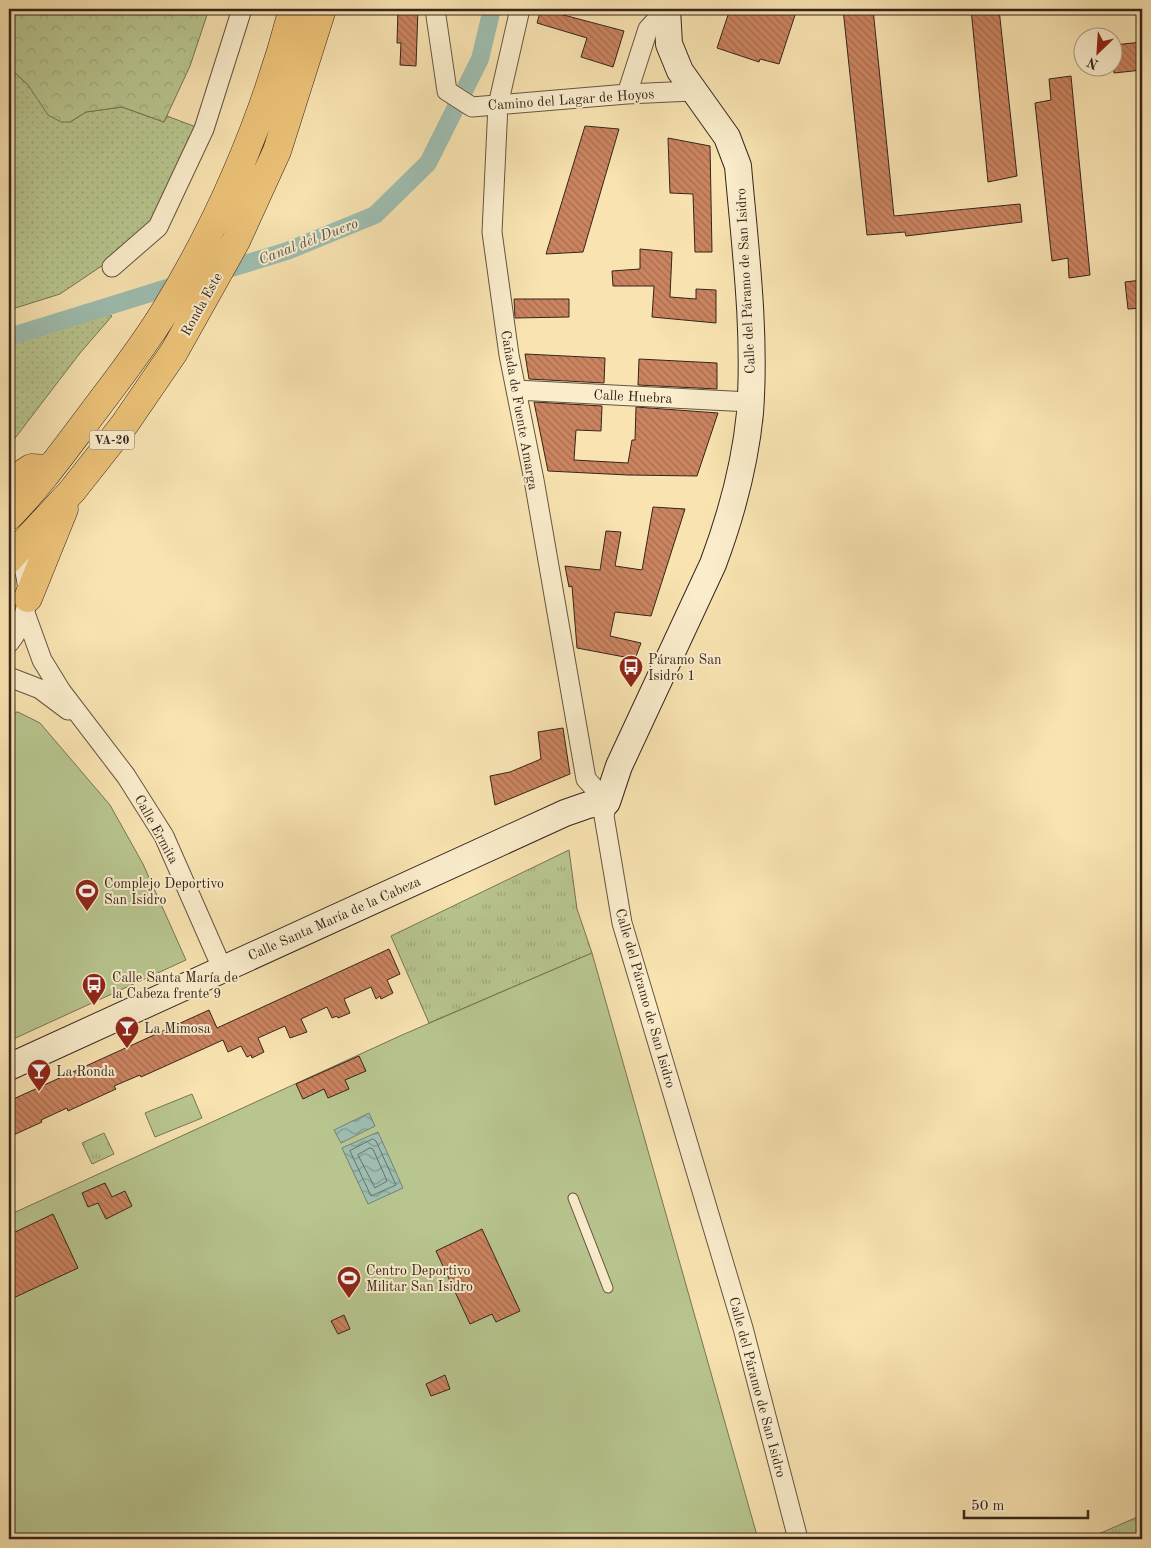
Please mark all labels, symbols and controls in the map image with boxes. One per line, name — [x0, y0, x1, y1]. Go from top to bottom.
north arrow — [1074, 28, 1124, 78]
text: N — [1085, 54, 1101, 71]
street label: Camino del Lagar de Hoyos — [487, 87, 655, 113]
street label: Calle del Páramo de San Isidro — [734, 188, 758, 374]
water label: Canal del Duero — [257, 217, 360, 268]
street label: Ronda Este — [179, 271, 225, 338]
street label: Cañada de Fuente Amarga — [498, 329, 540, 491]
street label: Calle Huebra — [593, 388, 673, 406]
road number: VA-20 — [90, 430, 134, 450]
place label: Páramo San Isidro 1 — [648, 653, 722, 683]
bus stop icon: Páramo San Isidro 1 — [618, 654, 644, 688]
street label: Calle Ermita — [132, 793, 181, 866]
street label: Calle Santa María de la Cabeza — [246, 874, 423, 963]
place label: Complejo Deportivo San Isidro — [104, 877, 224, 907]
sports icon: Complejo Deportivo San Isidro — [74, 878, 100, 912]
street label: Calle del Páramo de San Isidro — [613, 907, 677, 1090]
place label: Calle Santa María de la Cabeza frente 9 — [112, 971, 238, 1001]
bus stop icon: Calle Santa María de la Cabeza frente 9 — [81, 972, 107, 1006]
bar icon: La Mimosa — [114, 1015, 140, 1049]
place label: La Mimosa — [144, 1022, 211, 1036]
bar icon: La Ronda — [26, 1058, 52, 1092]
place label: La Ronda — [56, 1065, 115, 1079]
place label: Centro Deportivo Militar San Isidro — [366, 1264, 473, 1294]
sports icon: Centro Deportivo Militar San Isidro — [336, 1265, 362, 1299]
street label: Calle del Páramo de San Isidro — [726, 1296, 788, 1479]
scale bar — [964, 1488, 1087, 1520]
text: 50 m — [971, 1499, 1005, 1514]

